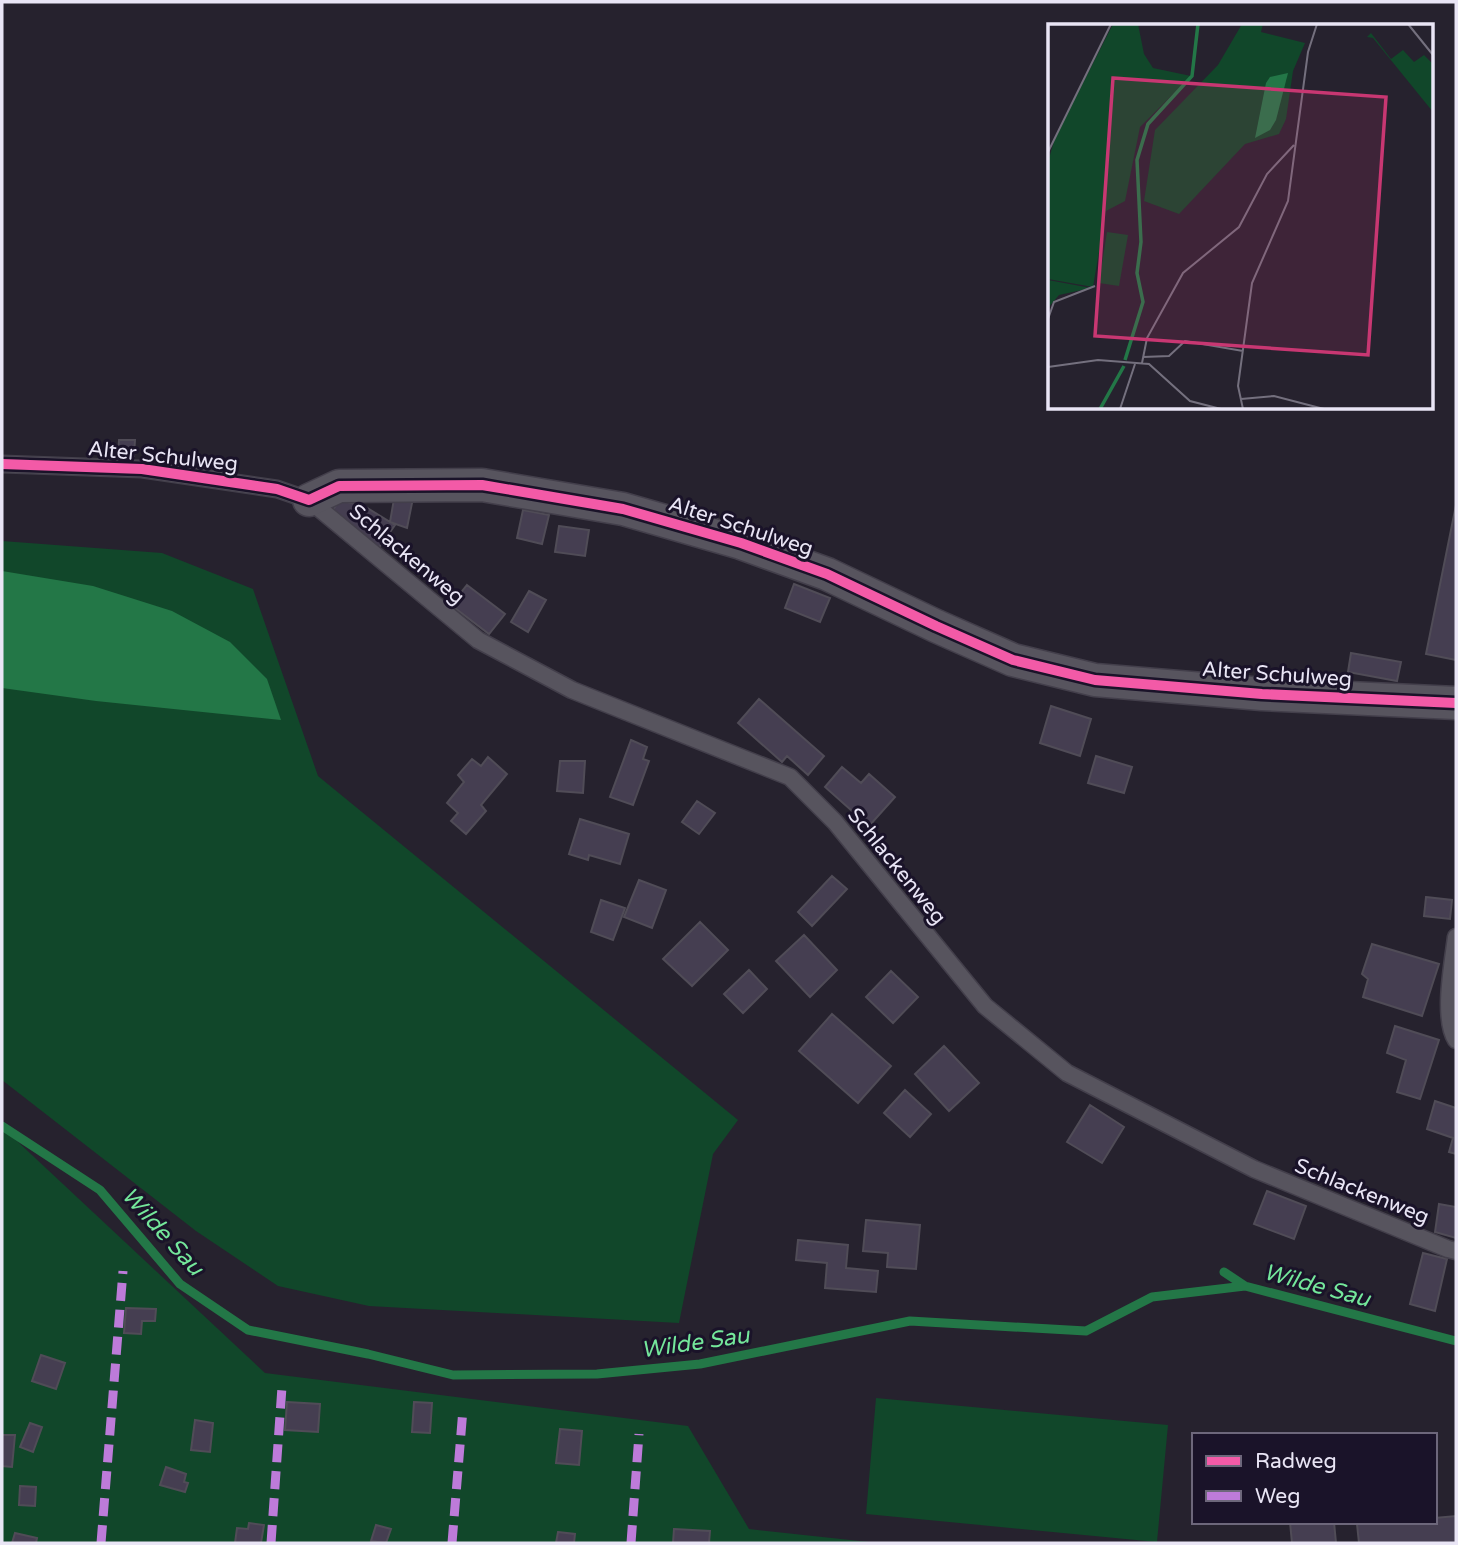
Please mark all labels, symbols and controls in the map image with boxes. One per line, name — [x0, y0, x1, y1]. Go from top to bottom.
inset map — [1048, 24, 1434, 410]
street label: Alter Schulweg — [87, 436, 239, 477]
street label: Alter Schulweg — [665, 491, 816, 562]
street label: Schlackenweg — [344, 499, 469, 610]
street label: Alter Schulweg — [1201, 657, 1353, 692]
street label: Schlackenweg — [842, 803, 951, 930]
street label: Schlackenweg — [1291, 1153, 1433, 1230]
water label: Wilde Sau — [115, 1182, 210, 1282]
water label: Wilde Sau — [1260, 1258, 1374, 1314]
water label: Wilde Sau — [639, 1321, 752, 1364]
legend — [1192, 1433, 1437, 1524]
text: Radweg — [1255, 1449, 1337, 1474]
text: Weg — [1255, 1484, 1300, 1509]

